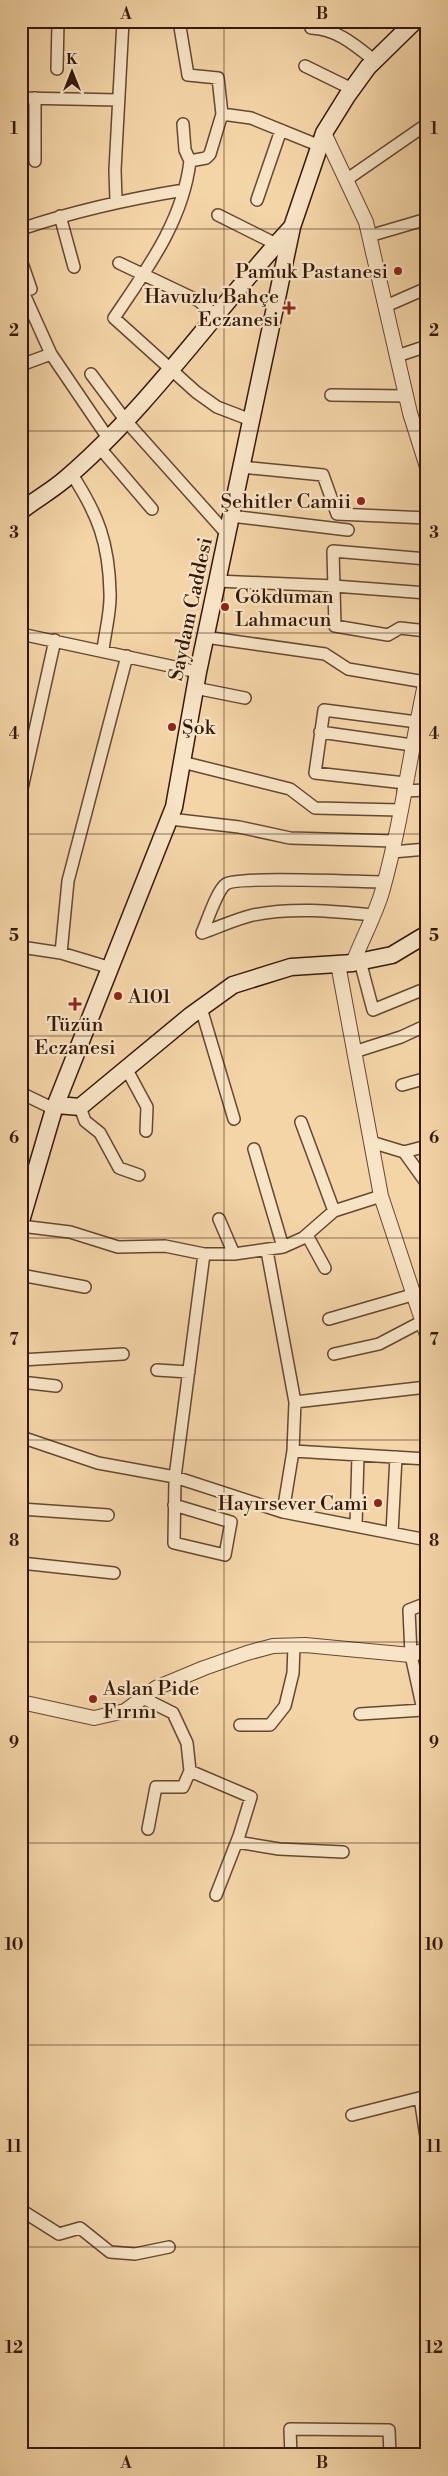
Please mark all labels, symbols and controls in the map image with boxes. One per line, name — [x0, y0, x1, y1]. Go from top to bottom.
text: A — [119, 4, 132, 24]
text: B — [316, 4, 328, 24]
north arrow — [48, 48, 98, 98]
text: K — [66, 51, 78, 69]
text: 1 — [10, 119, 18, 139]
text: 1 — [430, 119, 438, 139]
place label: Pamuk Pastanesi — [235, 260, 388, 285]
marker: Pamuk Pastanesi — [392, 265, 404, 277]
place label: Havuzlu Bahçe Eczanesi — [144, 285, 279, 333]
marker: Havuzlu Bahçe Eczanesi — [283, 302, 295, 314]
text: 2 — [9, 321, 19, 341]
text: 2 — [429, 321, 439, 341]
place label: Şehitler Camii — [220, 490, 351, 515]
marker: Şehitler Camii — [355, 495, 367, 507]
text: 3 — [9, 523, 19, 543]
text: 3 — [429, 523, 439, 543]
street label: Saydam Caddesi — [164, 535, 219, 683]
place label: Gökduman Lahmacun — [235, 585, 334, 633]
marker: Gökduman Lahmacun — [219, 601, 231, 613]
place label: Şok — [182, 716, 217, 741]
marker: Şok — [166, 721, 178, 733]
text: 4 — [9, 724, 20, 744]
text: 4 — [429, 724, 440, 744]
text: 5 — [9, 926, 19, 946]
text: 5 — [429, 926, 439, 946]
place label: A101 — [127, 985, 171, 1010]
marker: A101 — [112, 990, 124, 1002]
marker: Tüzün Eczanesi — [69, 998, 81, 1010]
place label: Tüzün Eczanesi — [34, 1013, 116, 1061]
text: 6 — [9, 1128, 19, 1148]
text: 6 — [429, 1128, 439, 1148]
text: 7 — [9, 1330, 19, 1350]
text: 7 — [429, 1330, 439, 1350]
place label: Hayırsever Cami — [218, 1492, 368, 1517]
marker: Hayırsever Cami — [372, 1497, 384, 1509]
text: 8 — [9, 1531, 19, 1551]
text: 8 — [429, 1531, 439, 1551]
place label: Aslan Pide Fırını — [102, 1677, 199, 1725]
marker: Aslan Pide Fırını — [87, 1693, 99, 1705]
text: 9 — [9, 1733, 19, 1753]
text: 9 — [429, 1733, 439, 1753]
text: 10 — [5, 1935, 23, 1955]
text: 10 — [425, 1935, 443, 1955]
text: 11 — [6, 2137, 22, 2157]
text: 11 — [426, 2137, 442, 2157]
text: 12 — [5, 2338, 23, 2358]
text: 12 — [425, 2338, 443, 2358]
text: A — [119, 2453, 132, 2473]
text: B — [316, 2453, 328, 2473]

